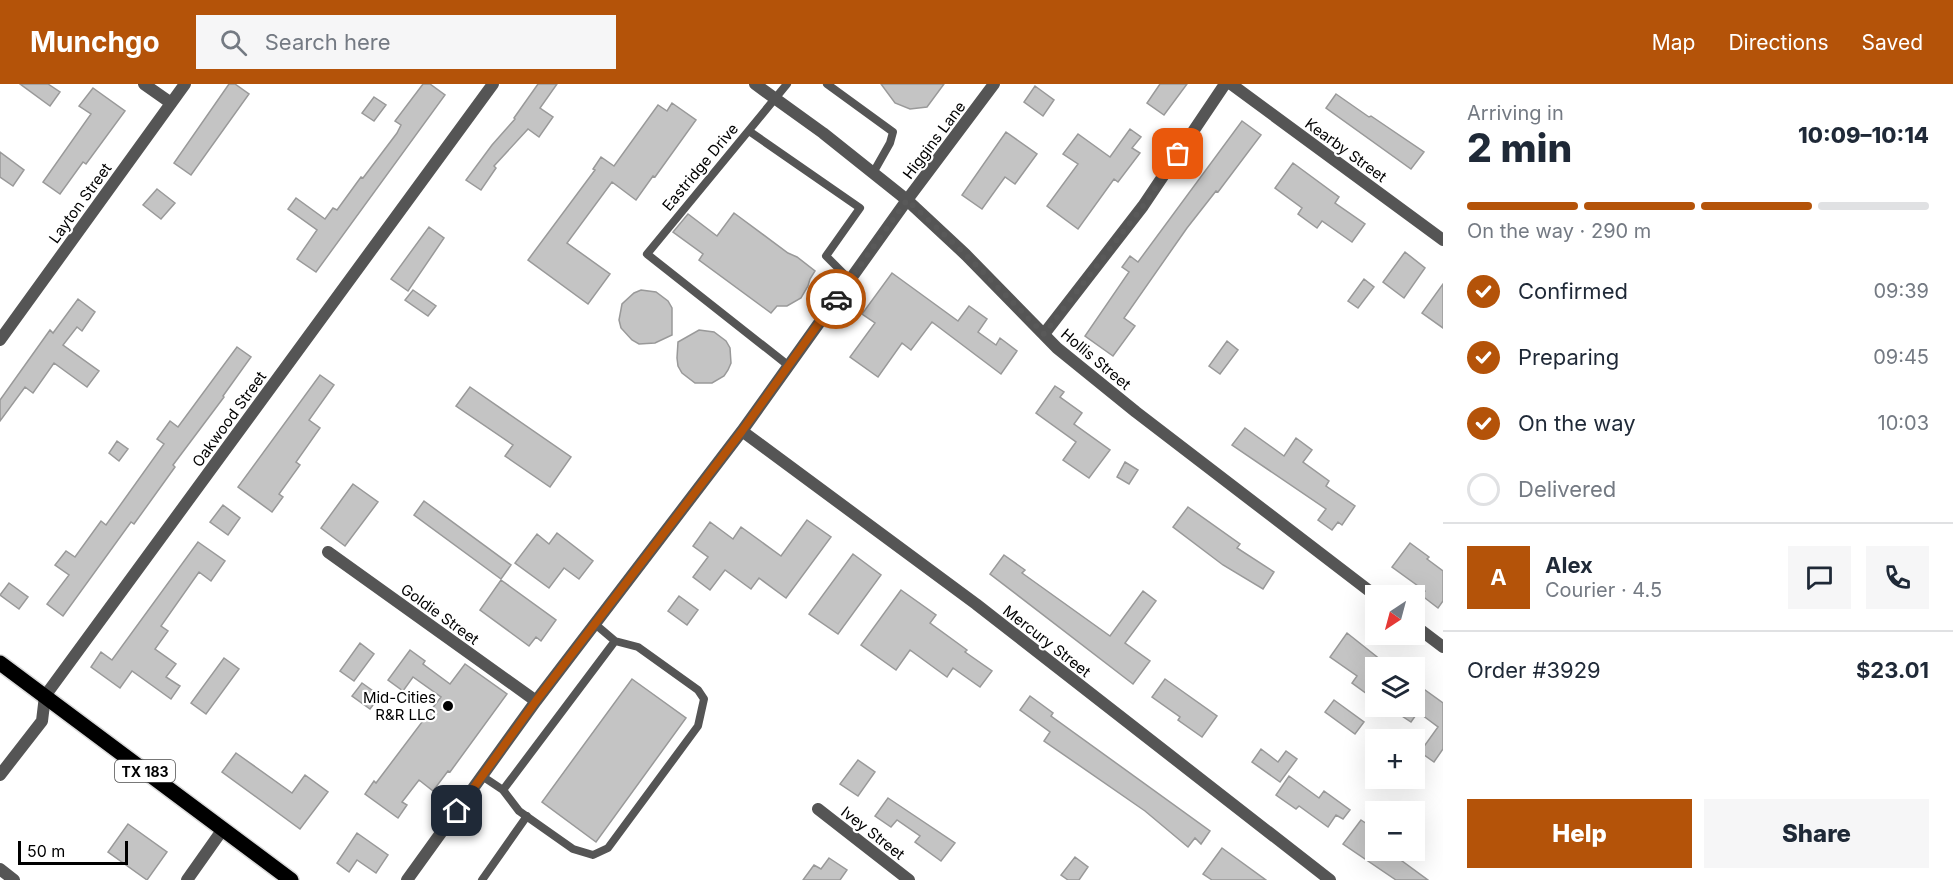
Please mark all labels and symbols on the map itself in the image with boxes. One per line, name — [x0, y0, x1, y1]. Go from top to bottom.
street label: Higgins Lane — [899, 97, 969, 183]
street label: Kearby Street — [1301, 114, 1391, 186]
street label: Eastridge Drive — [658, 119, 742, 215]
pin — [1152, 128, 1203, 179]
street label: Layton Street — [45, 159, 116, 247]
courier — [806, 269, 866, 329]
street label: Hollis Street — [1057, 324, 1135, 394]
street label: Oakwood Street — [188, 367, 270, 471]
street label: Goldie Street — [397, 579, 483, 649]
north arrow — [1365, 585, 1425, 645]
street label: Mercury Street — [999, 601, 1095, 681]
place label: Mid-Cities R&R LLC — [363, 688, 436, 724]
marker: Mid-Cities R&R LLC — [441, 699, 455, 713]
road number: TX 183 — [115, 760, 175, 782]
pin — [431, 785, 482, 836]
street label: Ivey Street — [837, 802, 909, 864]
scale bar — [18, 838, 128, 866]

